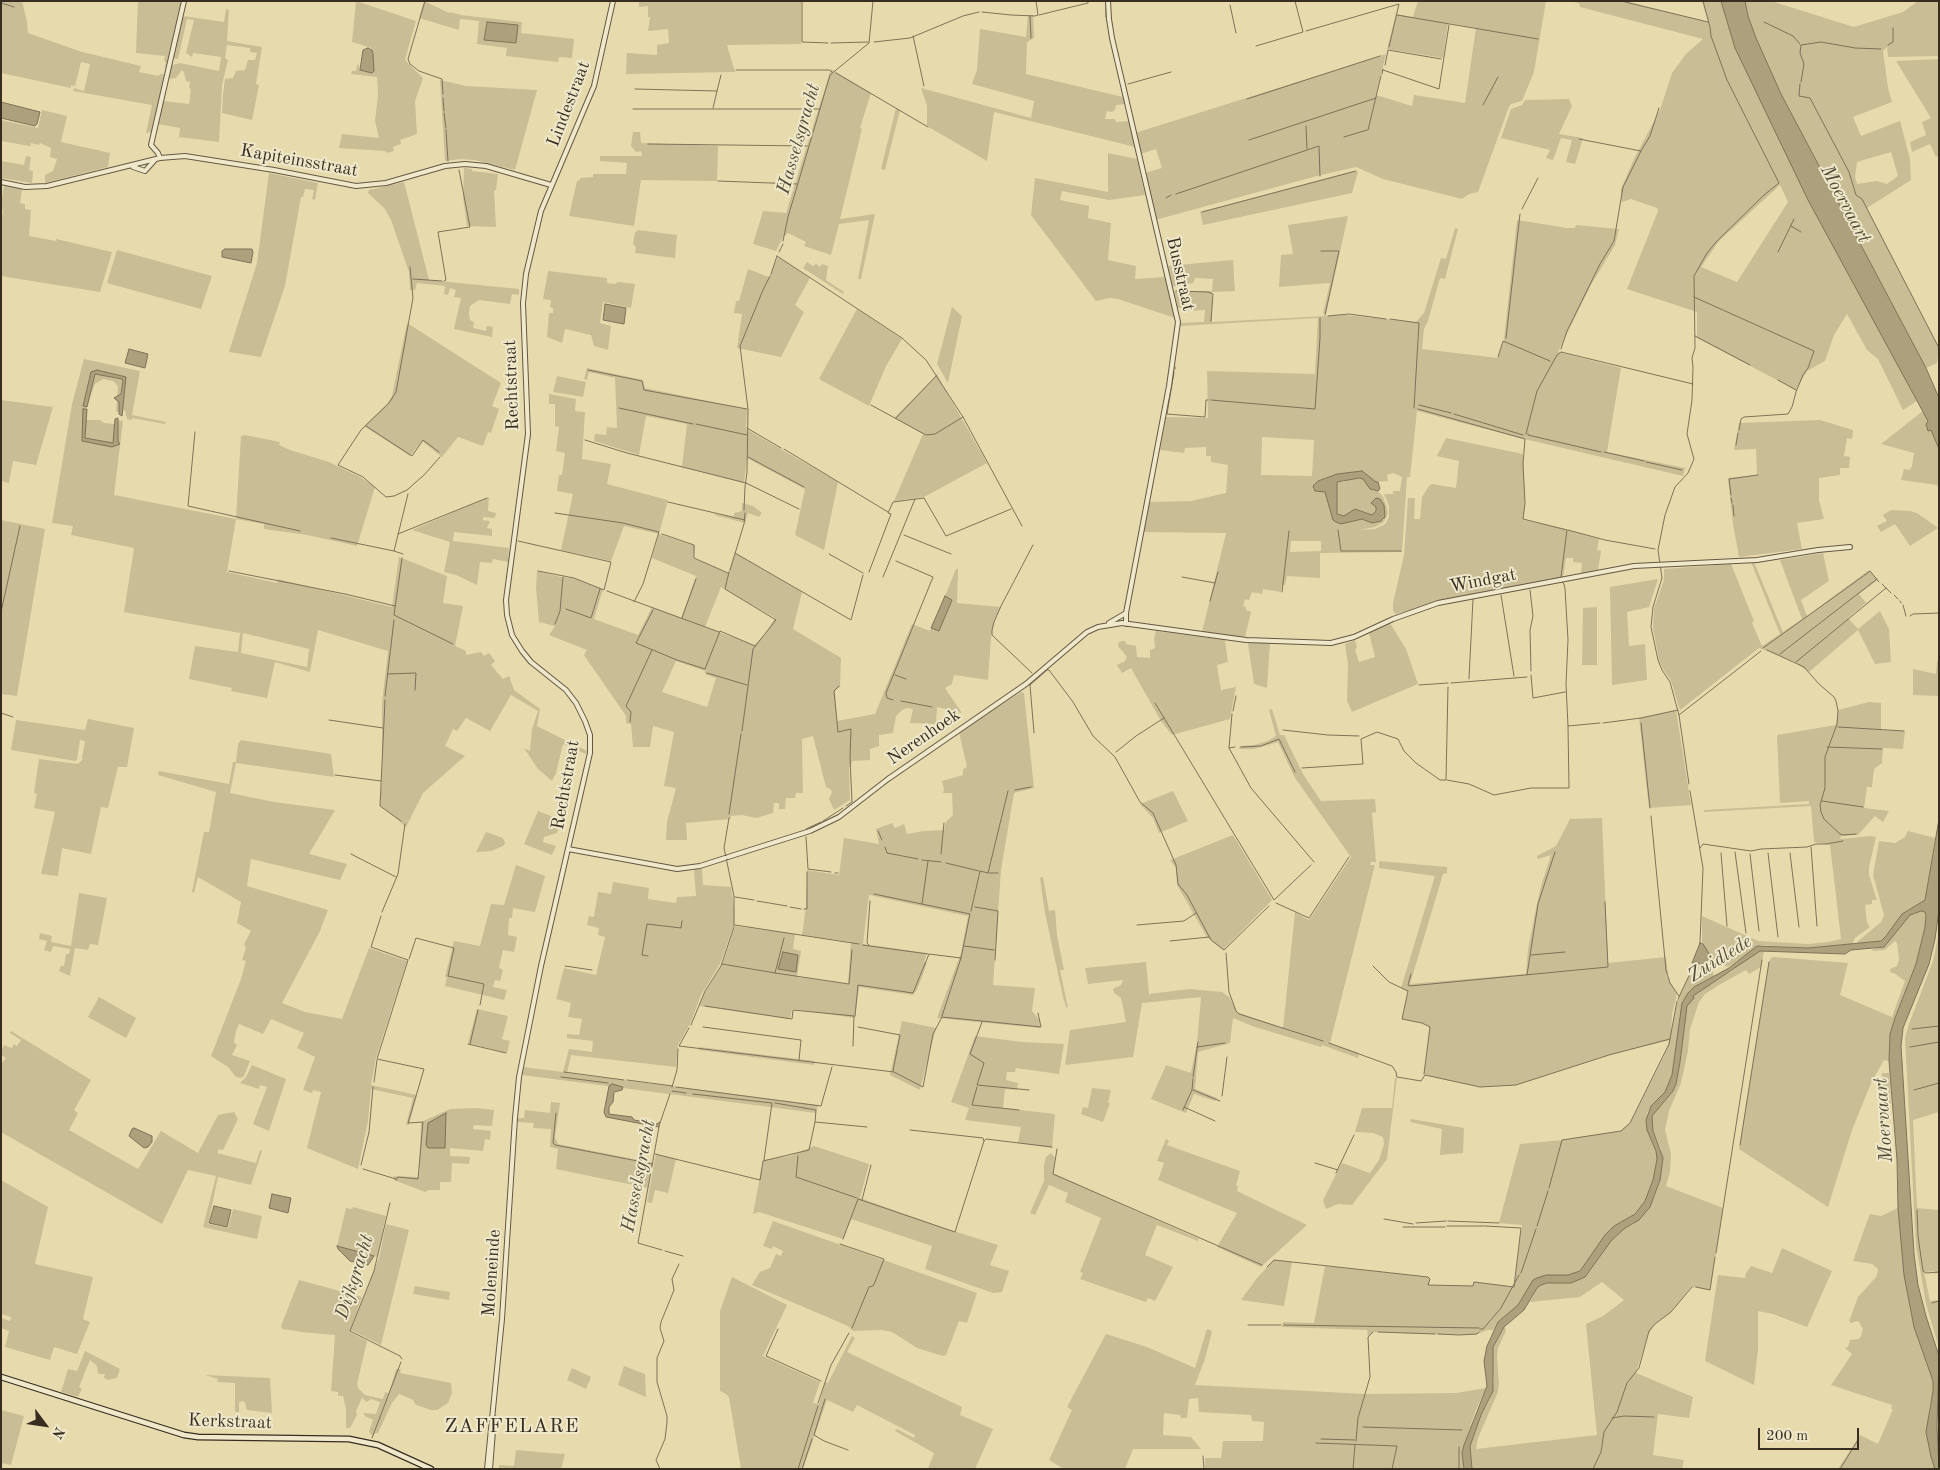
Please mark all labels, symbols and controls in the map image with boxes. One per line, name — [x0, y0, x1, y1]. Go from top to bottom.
street label: Lindestraat — [543, 58, 595, 150]
water label: Hasselsgracht — [772, 81, 826, 197]
street label: Kapiteinsstraat — [238, 140, 360, 182]
water label: Moervaart — [1815, 161, 1875, 247]
street label: Busstraat — [1161, 235, 1199, 313]
street label: Rechtstraat — [500, 339, 524, 431]
street label: Windgat — [1448, 564, 1518, 598]
street label: Nerenhoek — [883, 704, 965, 770]
street label: Rechtstraat — [547, 738, 585, 832]
water label: Zuidlede — [1684, 930, 1756, 988]
water label: Moervaart — [1870, 1077, 1898, 1163]
water label: Hasselsgracht — [617, 1118, 661, 1234]
street label: Moleneinde — [478, 1229, 506, 1317]
water label: Dijkgracht — [331, 1232, 379, 1322]
north arrow — [20, 1400, 70, 1450]
street label: Kerkstraat — [188, 1410, 272, 1434]
district label: ZAFFELARE — [443, 1415, 581, 1439]
scale bar — [1760, 1418, 1861, 1450]
text: N — [49, 1425, 67, 1441]
text: 200 m — [1766, 1429, 1808, 1444]

